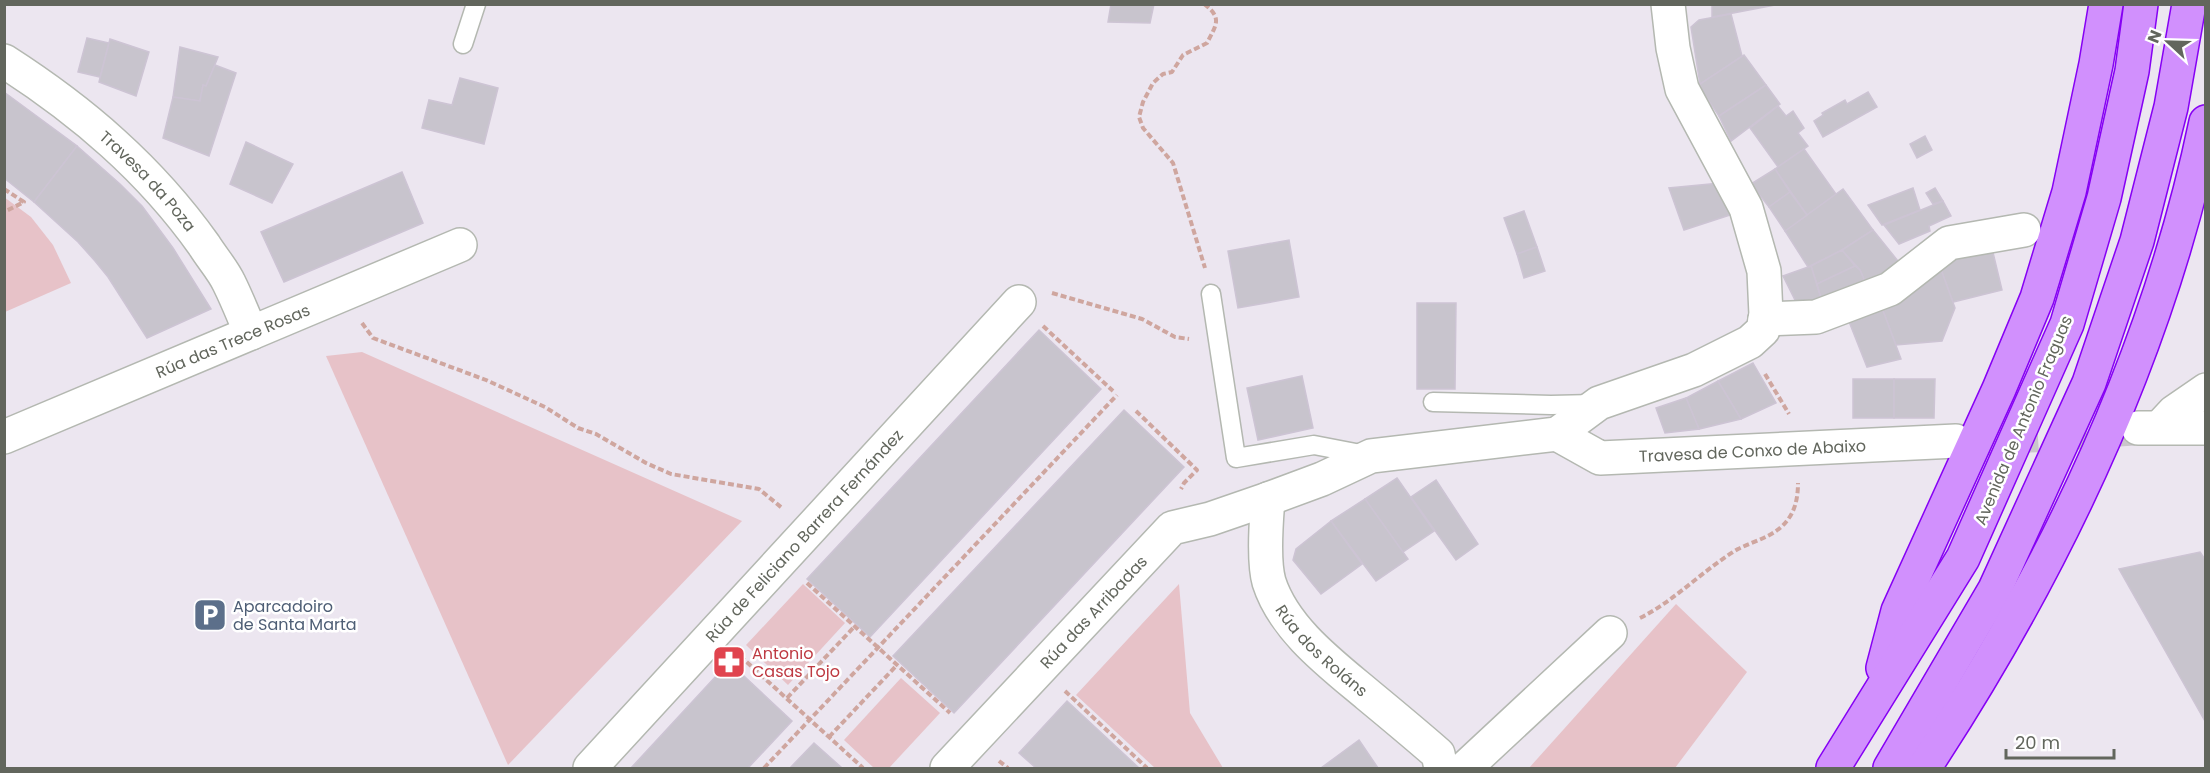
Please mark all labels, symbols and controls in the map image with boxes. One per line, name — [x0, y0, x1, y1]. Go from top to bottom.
north arrow — [2138, 12, 2198, 72]
text: N — [2142, 27, 2167, 46]
street label: Travesa da Poza — [94, 125, 201, 236]
street label: Rúa das Trece Rosas — [152, 299, 313, 384]
street label: Avenida de Antonio Fraguas — [1969, 312, 2078, 529]
street label: Rúa de Feliciano Barrera Fernández — [700, 424, 908, 647]
street label: Travesa de Conxo de Abaixo — [1639, 434, 1867, 468]
street label: Rúa das Arribadas — [1035, 550, 1153, 674]
place label: Aparcadoiro de Santa Marta — [233, 595, 357, 636]
parking icon: Aparcadoiro de Santa Marta — [192, 597, 228, 633]
street label: Rúa dos Roláns — [1270, 600, 1372, 702]
place label: Antonio Casas Tojo — [752, 642, 840, 683]
pharmacy icon: Antonio Casas Tojo — [711, 644, 747, 680]
scale bar — [2006, 722, 2114, 760]
text: 20 m — [2015, 730, 2060, 755]

